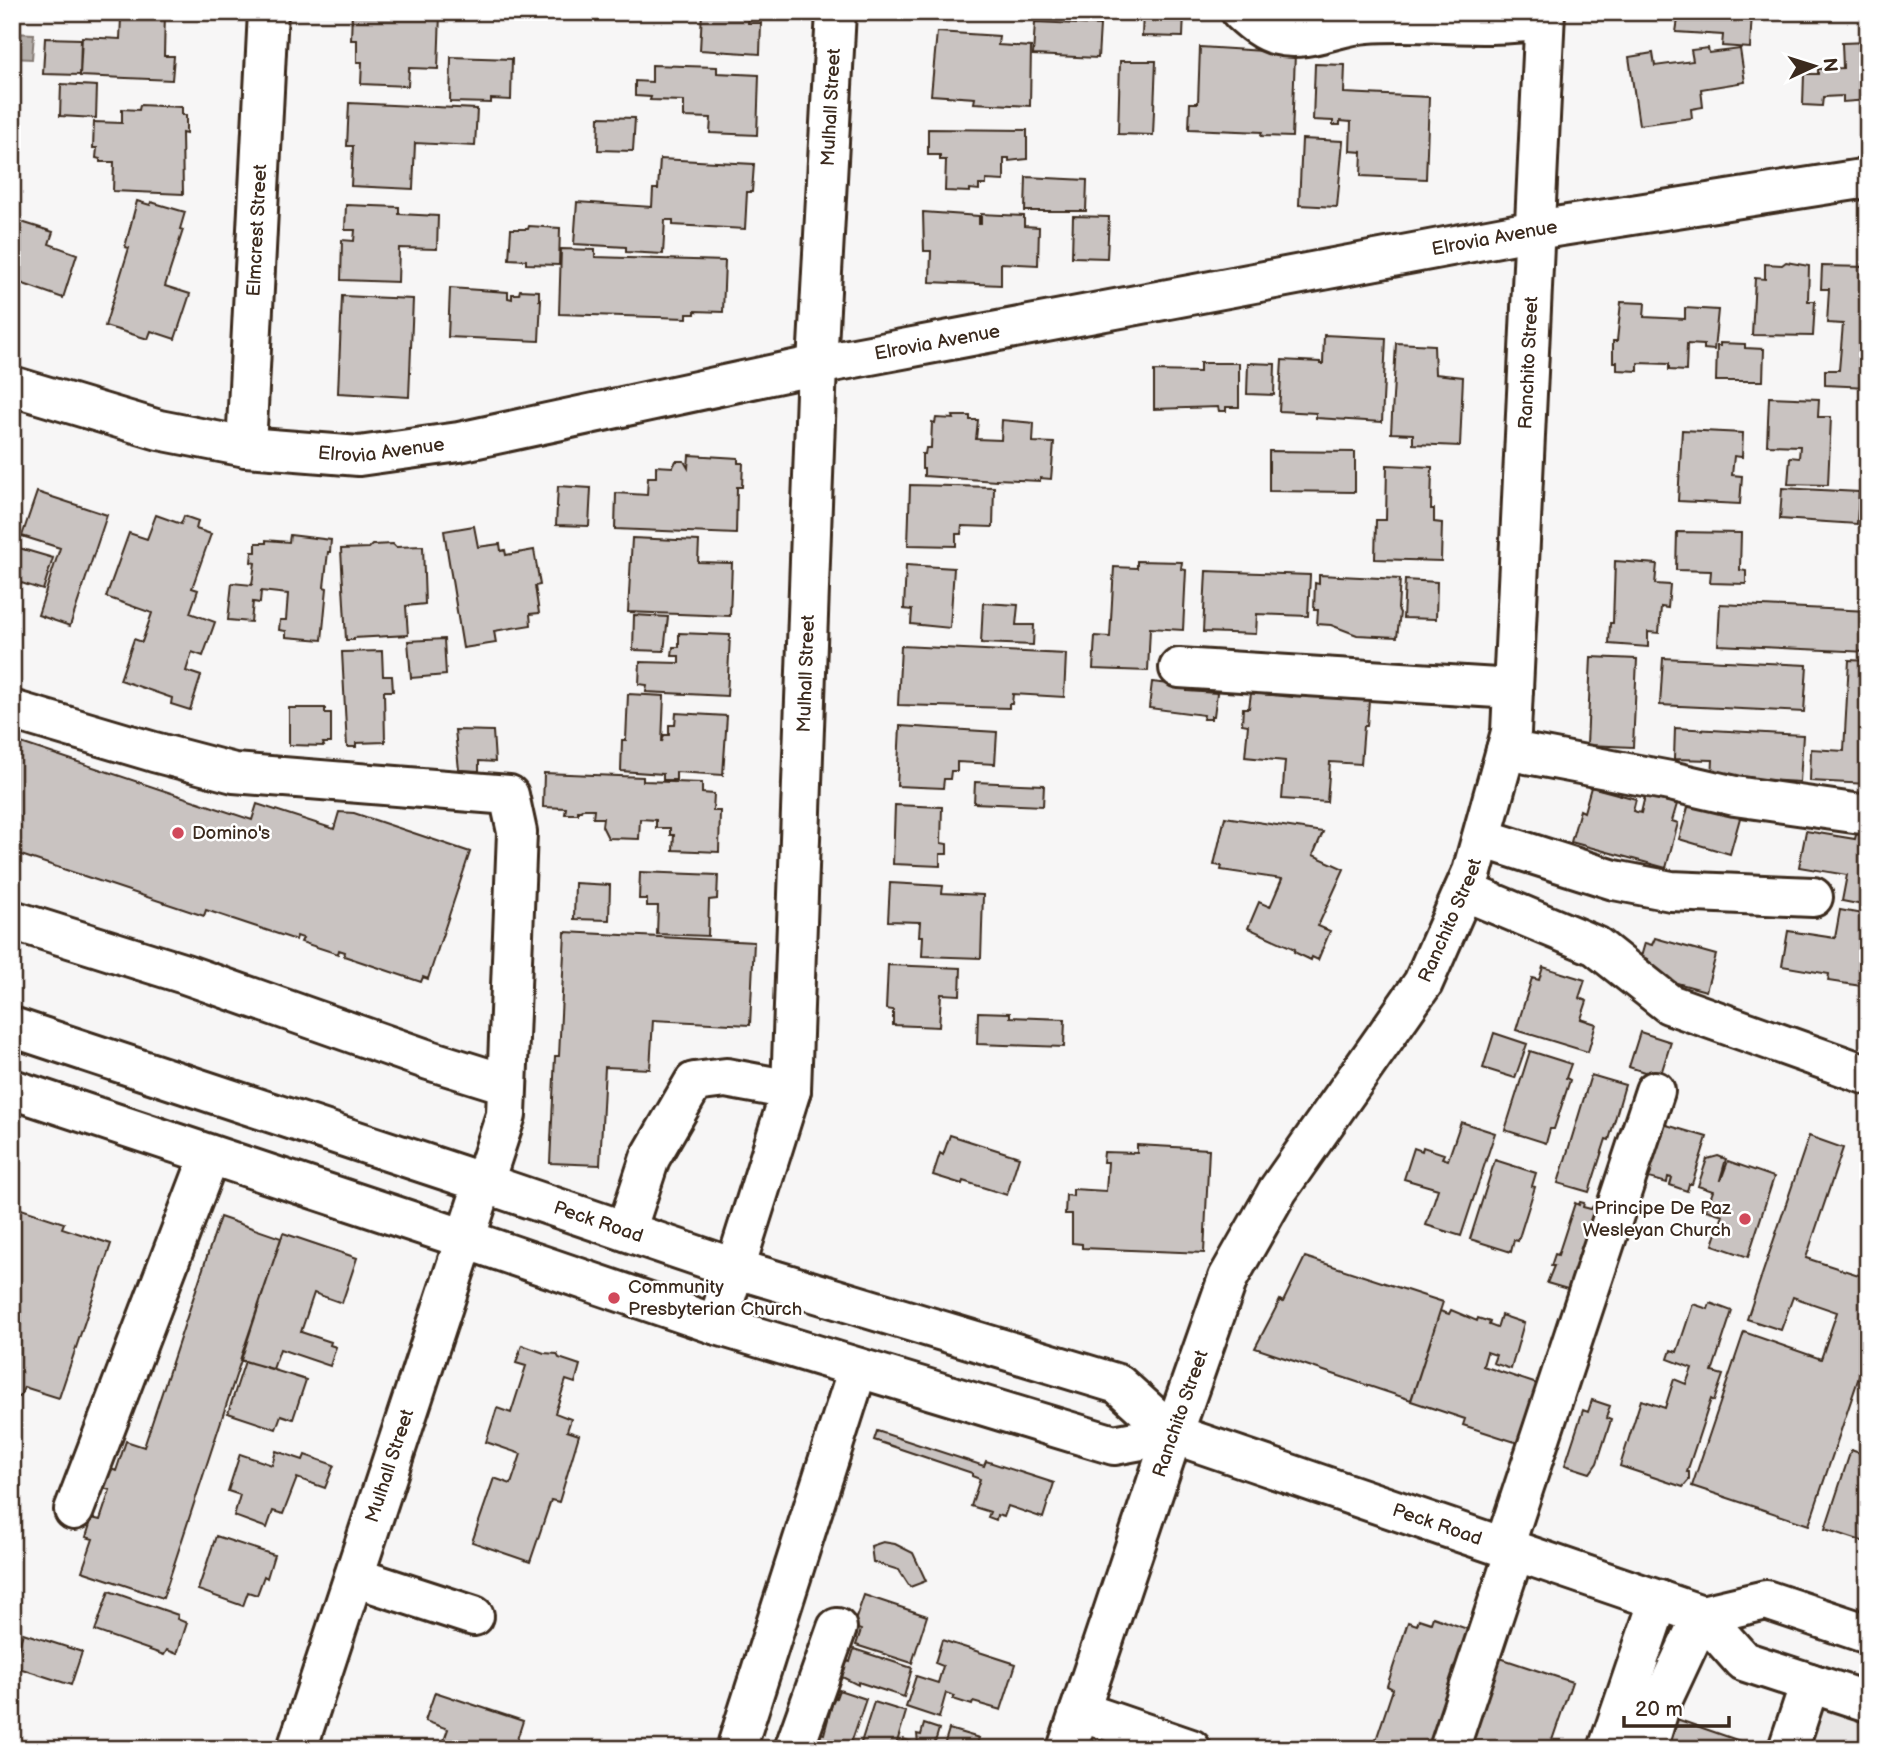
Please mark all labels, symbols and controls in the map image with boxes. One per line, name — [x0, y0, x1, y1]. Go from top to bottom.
north arrow — [1778, 32, 1848, 102]
street label: Mulhall Street — [816, 48, 846, 167]
text: N — [1817, 57, 1841, 73]
street label: Elmcrest Street — [242, 163, 272, 297]
street label: Elrovia Avenue — [1430, 215, 1559, 261]
street label: Ranchito Street — [1514, 296, 1543, 430]
street label: Elrovia Avenue — [873, 319, 1002, 365]
street label: Elrovia Avenue — [317, 433, 446, 468]
street label: Mulhall Street — [792, 614, 820, 733]
place label: Domino's — [192, 822, 270, 845]
marker: Domino's — [170, 825, 186, 841]
street label: Ranchito Street — [1413, 856, 1487, 986]
street label: Peck Road — [551, 1196, 646, 1248]
place label: Principe De Paz Wesleyan Church — [1583, 1197, 1732, 1242]
marker: Principe De Paz Wesleyan Church — [1737, 1211, 1753, 1227]
place label: Community Presbyterian Church — [628, 1276, 802, 1321]
marker: Community Presbyterian Church — [606, 1290, 622, 1306]
street label: Ranchito Street — [1148, 1347, 1213, 1480]
street label: Mulhall Street — [361, 1406, 419, 1526]
street label: Peck Road — [1390, 1499, 1485, 1550]
scale bar — [1624, 1684, 1730, 1728]
text: 20 m — [1635, 1697, 1683, 1722]

